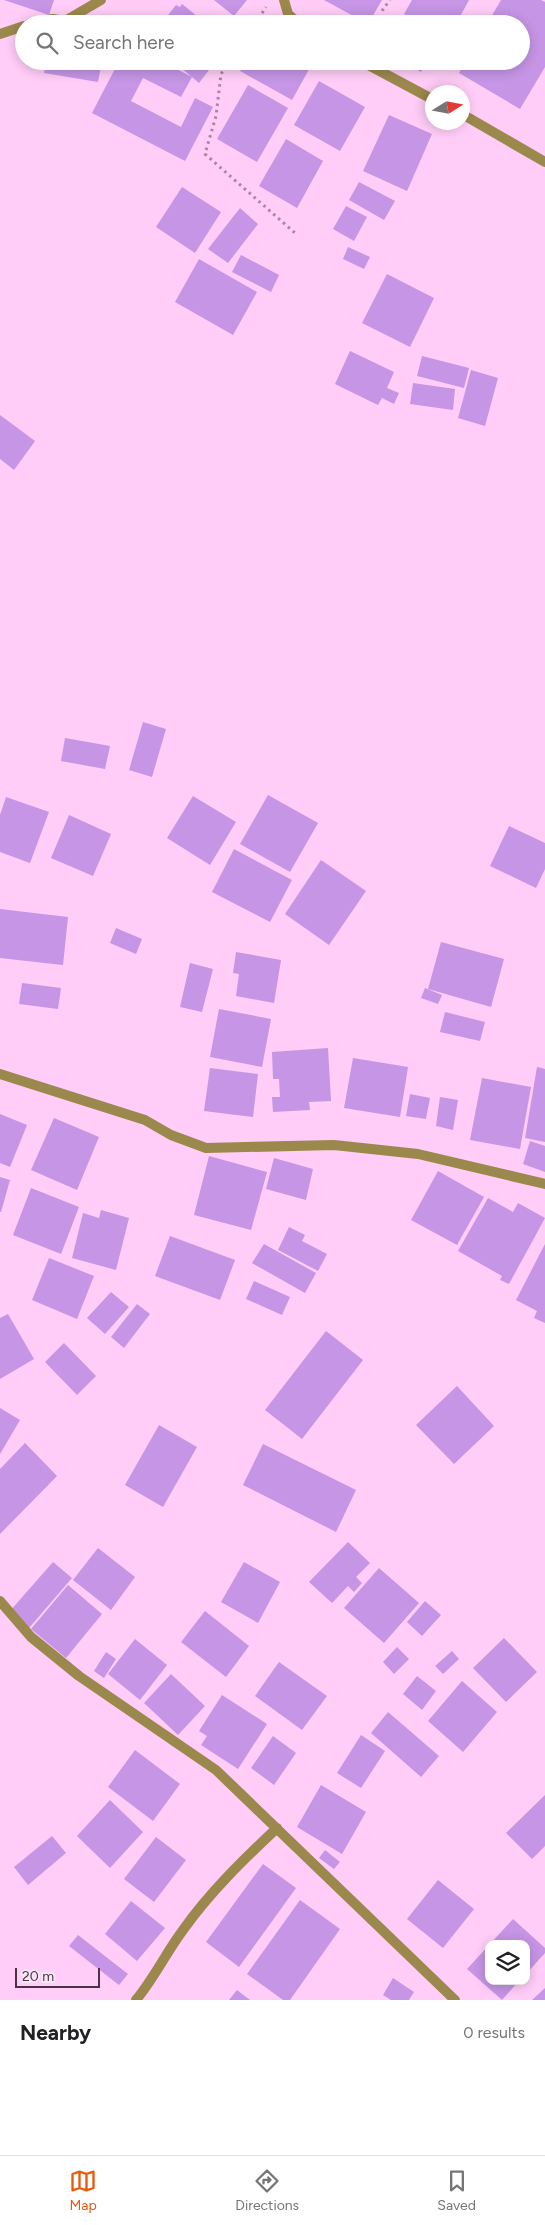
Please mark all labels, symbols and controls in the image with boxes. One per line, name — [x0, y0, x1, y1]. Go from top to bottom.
search box — [15, 15, 530, 70]
icon: search — [33, 29, 61, 57]
text: Search here — [73, 31, 175, 54]
north arrow — [425, 85, 470, 130]
map controls — [485, 1940, 530, 1985]
button: layers — [485, 1940, 530, 1985]
scale bar — [15, 1965, 100, 1988]
text: 20 m — [22, 1968, 54, 1985]
text: Nearby — [20, 2020, 91, 2045]
text: 0 results — [463, 2023, 525, 2042]
tab: Map — [69, 2167, 97, 2214]
tab: Directions — [235, 2167, 299, 2214]
tab: Saved — [437, 2167, 476, 2214]

